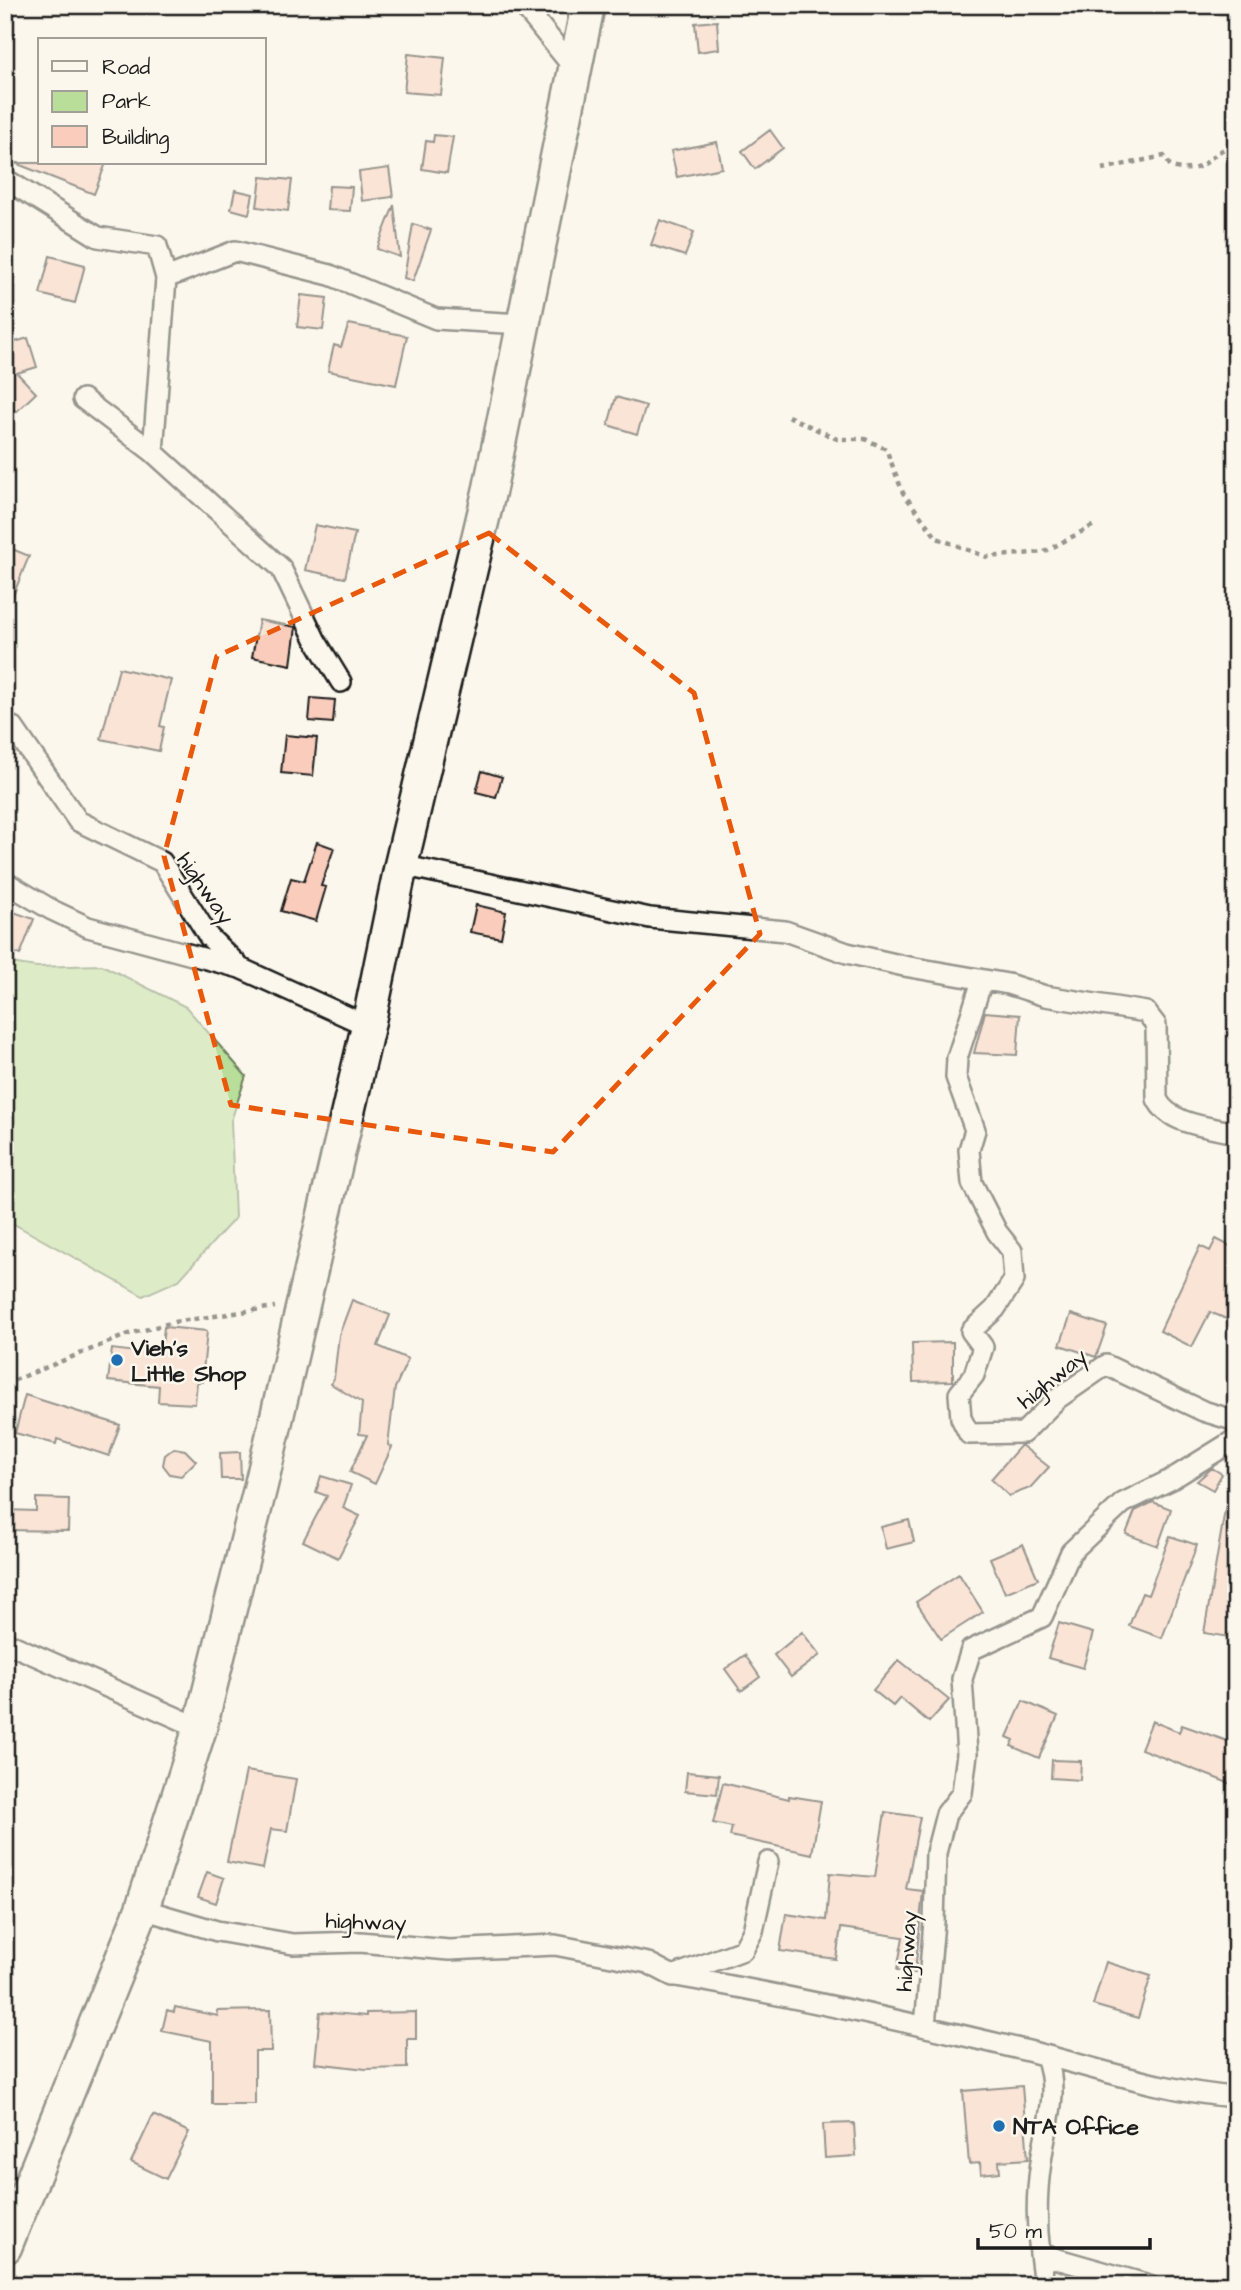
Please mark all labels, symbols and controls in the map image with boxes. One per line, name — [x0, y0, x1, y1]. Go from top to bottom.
legend — [38, 38, 266, 164]
text: Road — [102, 53, 150, 82]
text: Park — [102, 87, 151, 116]
text: Building — [102, 123, 170, 154]
street label: highway — [168, 846, 242, 932]
place label: Vieh's Little Shop — [130, 1332, 246, 1390]
street label: highway — [1011, 1341, 1095, 1417]
marker: Vieh's Little Shop — [109, 1352, 125, 1368]
street label: highway — [325, 1905, 407, 1940]
street label: highway — [888, 1909, 927, 1993]
place label: NTA Office — [1013, 2111, 1139, 2143]
marker: NTA Office — [991, 2118, 1007, 2134]
scale bar — [978, 2206, 1150, 2250]
text: 50 m — [989, 2217, 1043, 2246]

